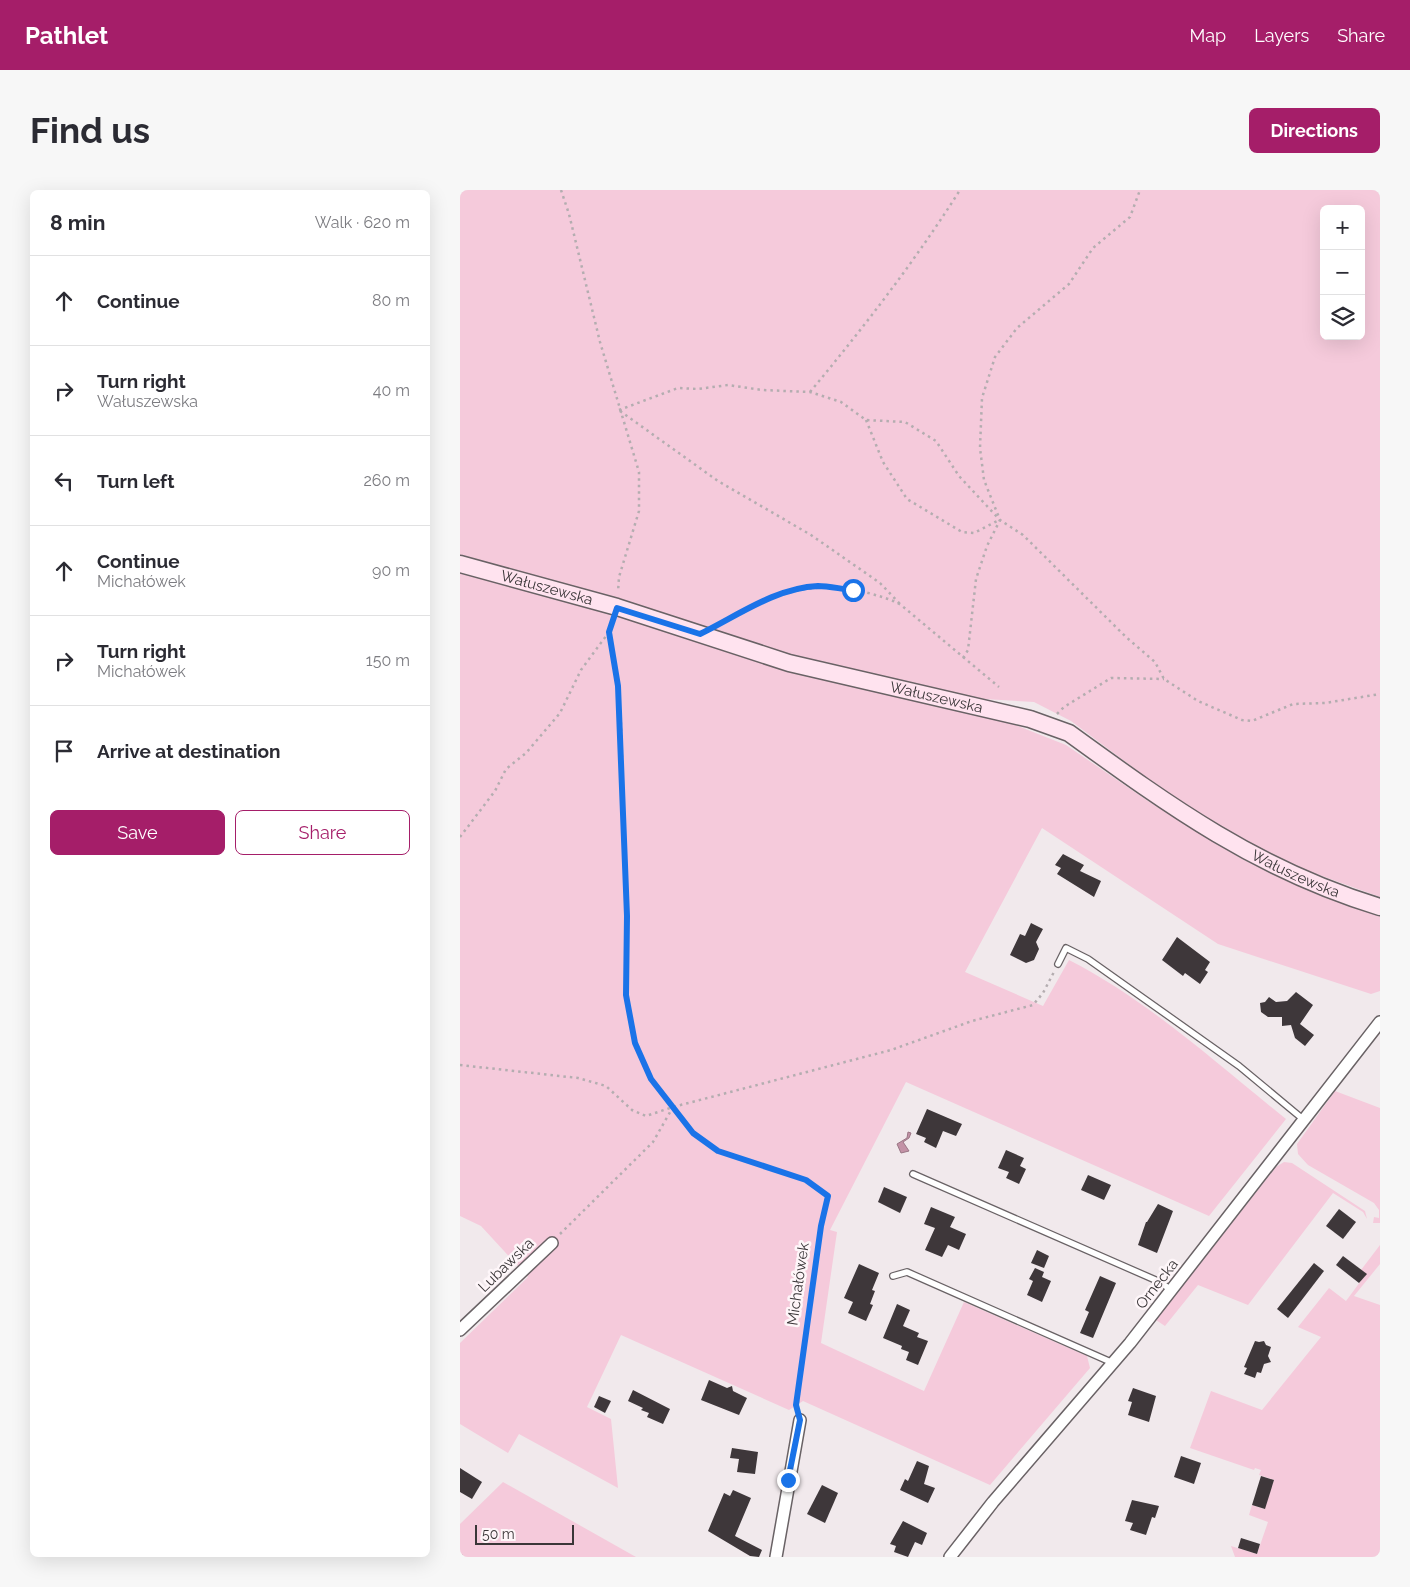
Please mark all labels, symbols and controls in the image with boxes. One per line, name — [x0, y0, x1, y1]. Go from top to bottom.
text: Pathlet — [25, 21, 108, 50]
text: Map — [1190, 25, 1226, 46]
text: Layers — [1254, 25, 1309, 46]
text: Share — [1337, 25, 1385, 46]
button: Directions — [1249, 108, 1380, 153]
text: Find us — [30, 110, 150, 151]
map controls — [1320, 205, 1365, 340]
button: + — [1320, 205, 1365, 250]
text: 8 min — [50, 210, 105, 235]
text: Walk · 620 m — [315, 213, 410, 232]
button: − — [1320, 250, 1365, 295]
icon: ahead — [50, 287, 78, 315]
text: Continue — [97, 290, 180, 312]
text: 80 m — [372, 291, 410, 310]
button: layers — [1320, 295, 1365, 340]
text: Turn right — [97, 370, 186, 392]
icon: right — [50, 377, 78, 405]
text: 40 m — [373, 381, 410, 400]
text: Wałuszewska — [97, 392, 198, 411]
icon: left — [50, 467, 78, 495]
text: Turn left — [97, 470, 174, 492]
text: 260 m — [363, 471, 410, 490]
text: Continue — [97, 550, 180, 572]
icon: ahead — [50, 557, 78, 585]
text: 90 m — [372, 561, 410, 580]
street label: Wałuszewska — [499, 567, 595, 609]
text: Michałówek — [97, 572, 186, 591]
route start — [842, 579, 865, 602]
text: Turn right — [97, 640, 186, 662]
icon: right — [50, 647, 78, 675]
text: 150 m — [366, 651, 410, 670]
text: Michałówek — [97, 662, 186, 681]
street label: Wałuszewska — [888, 678, 985, 717]
icon: arrive — [50, 737, 78, 765]
text: Arrive at destination — [97, 740, 281, 762]
button: Save — [50, 810, 225, 855]
button: Share — [235, 810, 410, 855]
street label: Wałuszewska — [1248, 846, 1342, 902]
street label: Lubawska — [475, 1234, 537, 1296]
street label: Michałówek — [783, 1241, 813, 1326]
street label: Ornecka — [1132, 1255, 1182, 1313]
route end — [777, 1469, 800, 1492]
scale bar — [475, 1522, 574, 1545]
text: 50 m — [482, 1526, 515, 1542]

